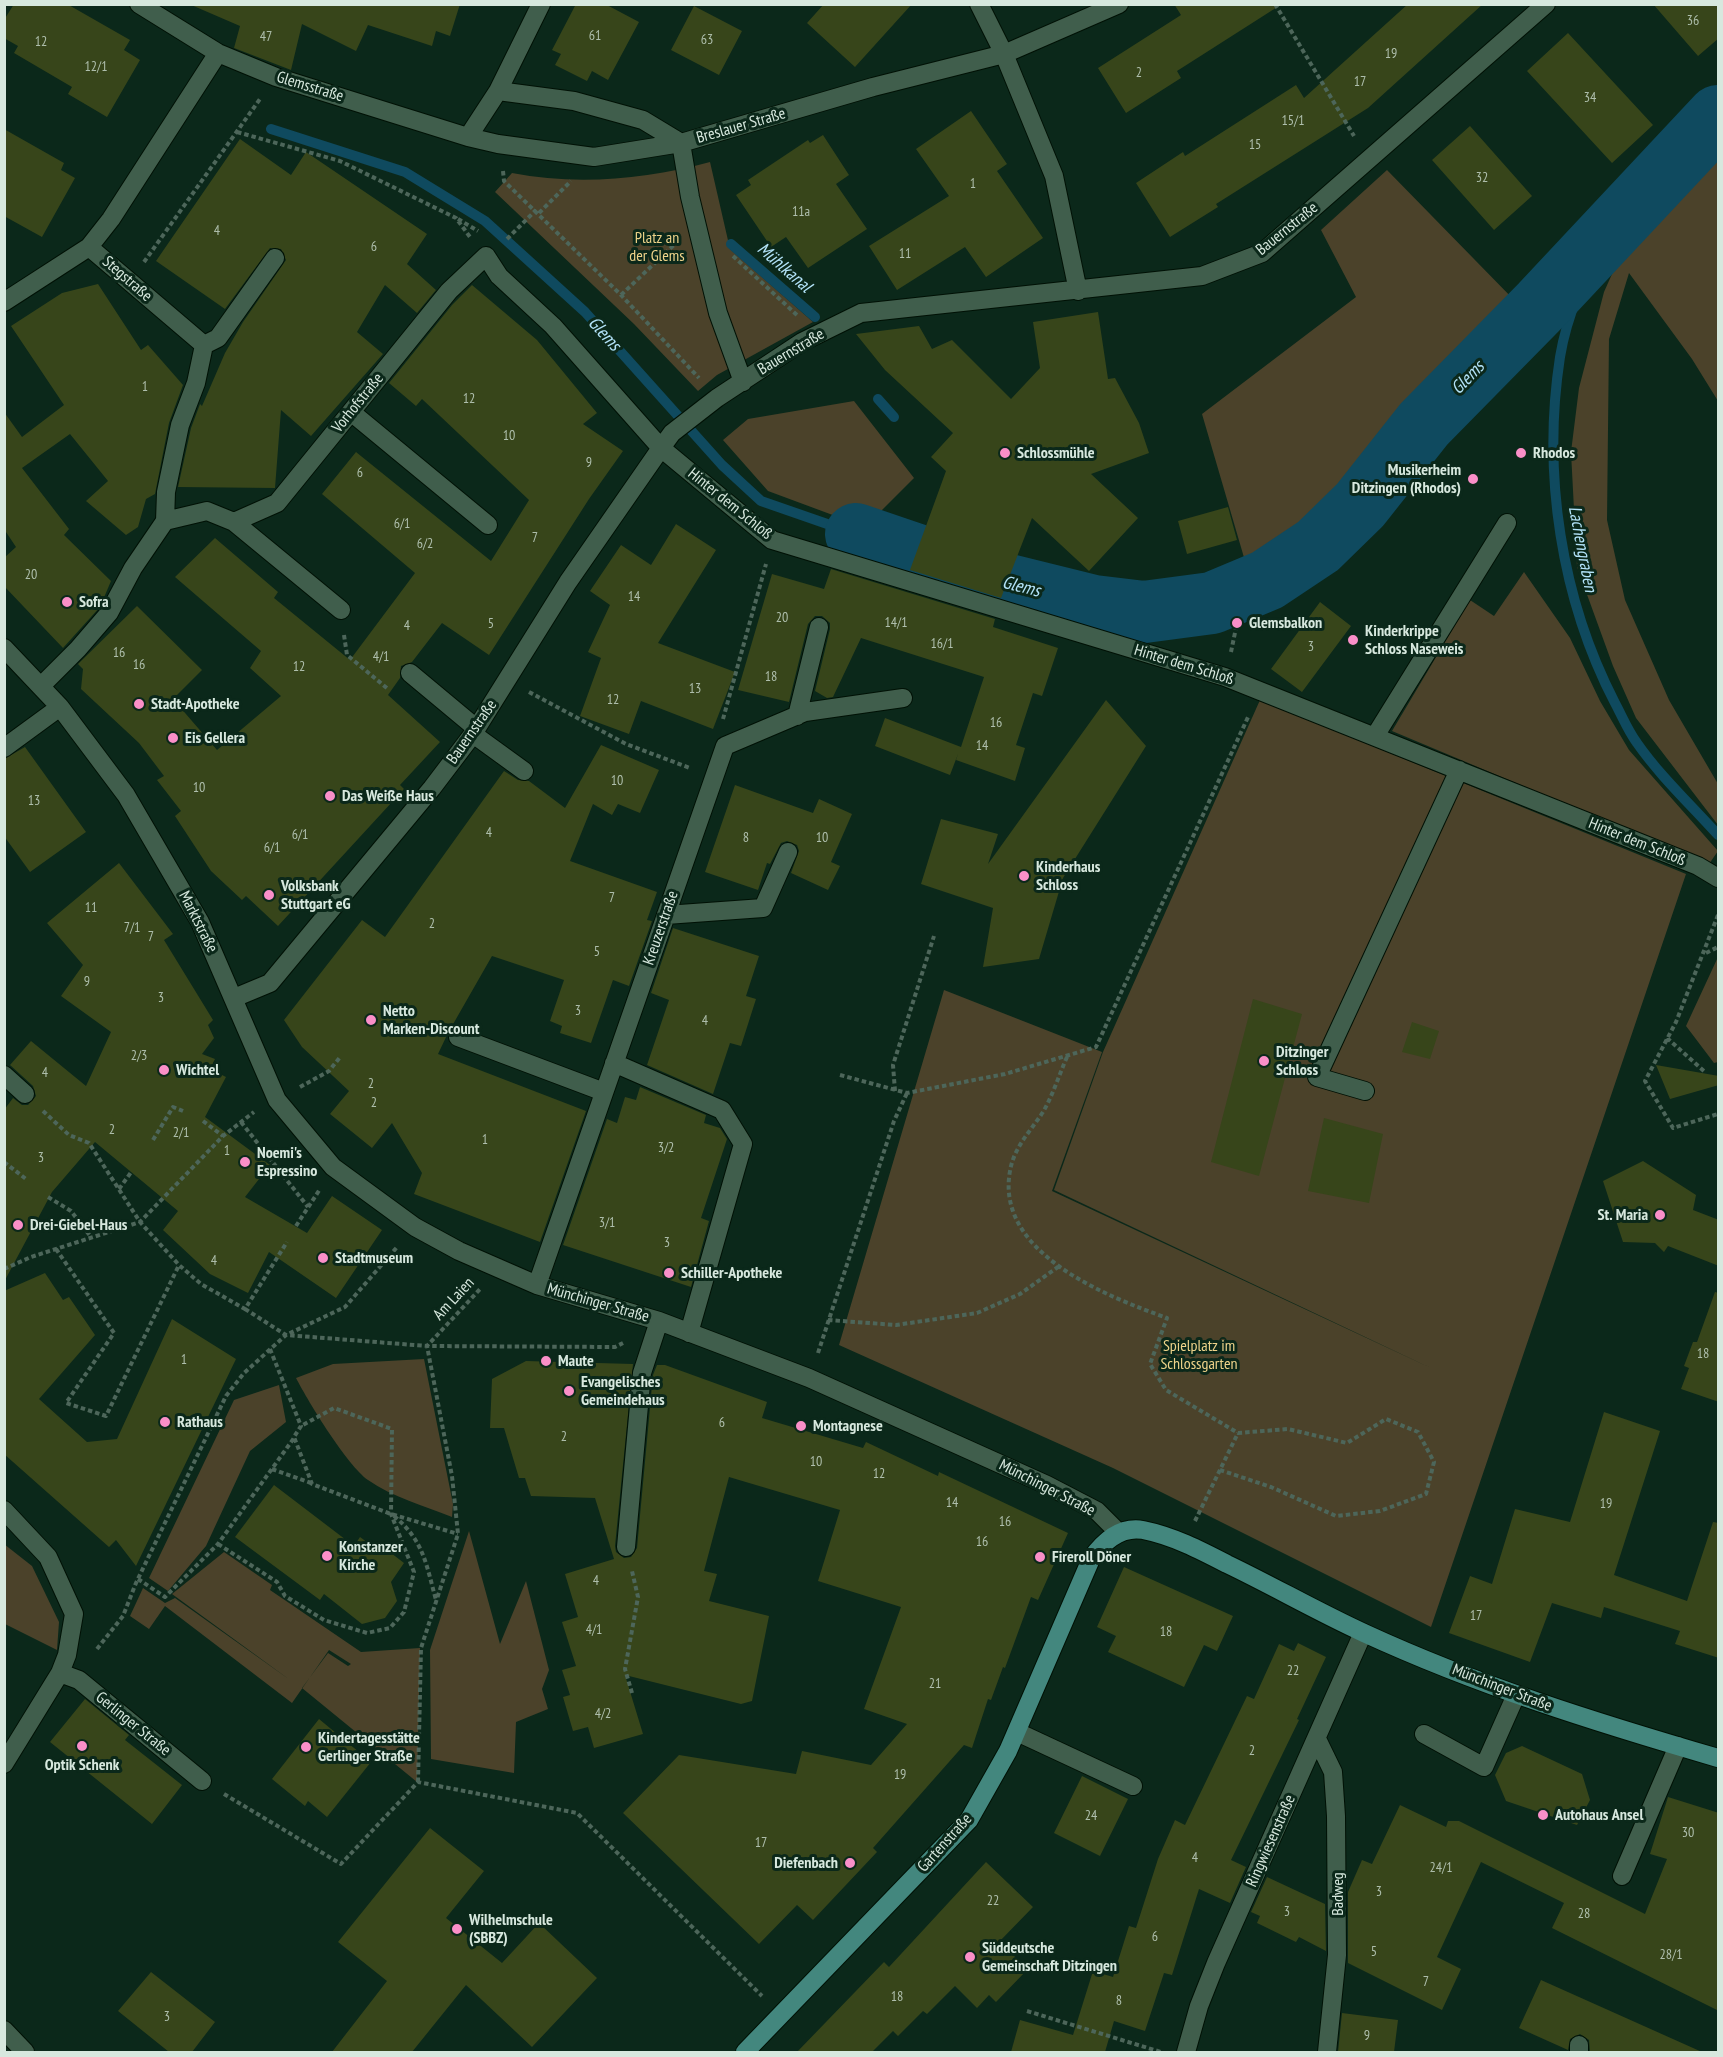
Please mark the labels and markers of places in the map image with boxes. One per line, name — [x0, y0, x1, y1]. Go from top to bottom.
place label: Schlossmühle — [1017, 443, 1095, 463]
place label: Rhodos — [1533, 443, 1575, 463]
marker: Schlossmühle — [998, 446, 1012, 460]
marker: Rhodos — [1514, 446, 1528, 460]
place label: Musikerheim Ditzingen (Rhodos) — [1352, 460, 1461, 498]
marker: Musikerheim Ditzingen (Rhodos) — [1466, 472, 1480, 486]
place label: Sofra — [79, 592, 109, 612]
marker: Sofra — [60, 595, 74, 609]
place label: Glemsbalkon — [1249, 613, 1322, 633]
marker: Glemsbalkon — [1230, 616, 1244, 630]
place label: Kinderkrippe Schloss Naseweis — [1365, 621, 1463, 659]
marker: Kinderkrippe Schloss Naseweis — [1346, 633, 1360, 647]
place label: Stadt-Apotheke — [151, 694, 240, 714]
marker: Stadt-Apotheke — [132, 697, 146, 711]
place label: Eis Gellera — [185, 728, 245, 748]
marker: Eis Gellera — [166, 731, 180, 745]
place label: Das Weiße Haus — [342, 786, 434, 806]
marker: Das Weiße Haus — [323, 789, 337, 803]
place label: Kinderhaus Schloss — [1036, 857, 1100, 895]
marker: Kinderhaus Schloss — [1017, 869, 1031, 883]
place label: Volksbank Stuttgart eG — [281, 876, 351, 914]
marker: Volksbank Stuttgart eG — [262, 888, 276, 902]
place label: Netto Marken-Discount — [383, 1001, 479, 1039]
marker: Netto Marken-Discount — [364, 1013, 378, 1027]
place label: Ditzinger Schloss — [1276, 1042, 1328, 1080]
marker: Ditzinger Schloss — [1257, 1054, 1271, 1068]
place label: Wichtel — [176, 1060, 219, 1080]
marker: Wichtel — [157, 1063, 171, 1077]
place label: Noemi's Espressino — [257, 1143, 317, 1181]
marker: Noemi's Espressino — [238, 1155, 252, 1169]
place label: St. Maria — [1598, 1205, 1648, 1225]
marker: St. Maria — [1653, 1208, 1667, 1222]
place label: Drei-Giebel-Haus — [30, 1215, 127, 1235]
marker: Drei-Giebel-Haus — [11, 1218, 25, 1232]
place label: Stadtmuseum — [335, 1248, 413, 1268]
marker: Stadtmuseum — [316, 1251, 330, 1265]
place label: Schiller-Apotheke — [681, 1263, 782, 1283]
marker: Schiller-Apotheke — [662, 1266, 676, 1280]
place label: Maute — [558, 1351, 594, 1371]
marker: Maute — [539, 1354, 553, 1368]
place label: Evangelisches Gemeindehaus — [581, 1372, 665, 1410]
marker: Evangelisches Gemeindehaus — [562, 1384, 576, 1398]
place label: Rathaus — [177, 1412, 223, 1432]
marker: Rathaus — [158, 1415, 172, 1429]
place label: Montagnese — [813, 1416, 883, 1436]
marker: Montagnese — [794, 1419, 808, 1433]
place label: Konstanzer Kirche — [339, 1537, 403, 1575]
place label: Fireroll Döner — [1052, 1547, 1131, 1567]
marker: Konstanzer Kirche — [320, 1549, 334, 1563]
marker: Fireroll Döner — [1033, 1550, 1047, 1564]
place label: Kindertagesstätte Gerlinger Straße — [318, 1728, 420, 1766]
marker: Optik Schenk — [75, 1739, 89, 1753]
marker: Kindertagesstätte Gerlinger Straße — [299, 1740, 313, 1754]
place label: Optik Schenk — [45, 1755, 119, 1775]
place label: Autohaus Ansel — [1555, 1805, 1643, 1825]
marker: Autohaus Ansel — [1536, 1808, 1550, 1822]
place label: Diefenbach — [774, 1853, 838, 1873]
marker: Diefenbach — [843, 1856, 857, 1870]
place label: Wilhelmschule (SBBZ) — [469, 1910, 553, 1948]
marker: Wilhelmschule (SBBZ) — [450, 1922, 464, 1936]
place label: Süddeutsche Gemeinschaft Ditzingen — [982, 1938, 1117, 1976]
marker: Süddeutsche Gemeinschaft Ditzingen — [963, 1950, 977, 1964]

